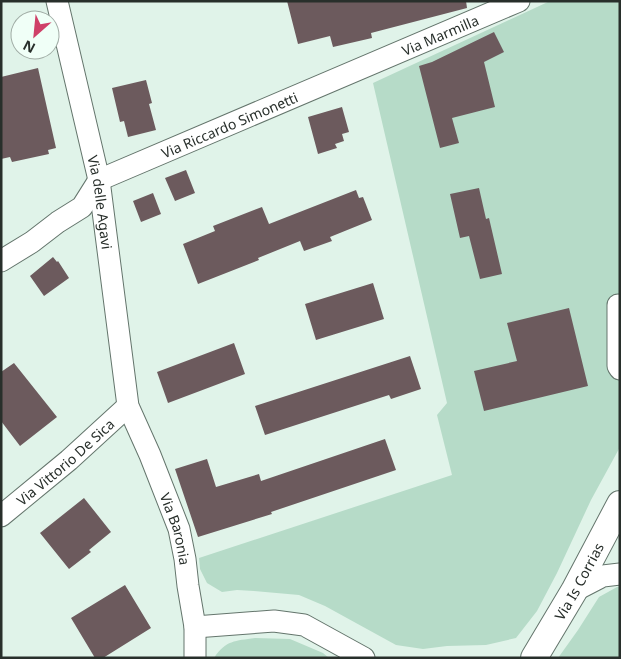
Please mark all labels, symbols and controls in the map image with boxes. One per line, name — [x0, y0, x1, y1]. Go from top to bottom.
north arrow — [10, 10, 60, 60]
street label: Via Marmilla — [399, 10, 481, 59]
text: N — [19, 36, 38, 58]
street label: Via Riccardo Simonetti — [158, 87, 300, 162]
street label: Via delle Agavi — [84, 153, 117, 250]
street label: Via Vittorio De Sica — [12, 414, 118, 509]
street label: Via Baronia — [156, 490, 195, 566]
street label: Via Is Corrias — [549, 539, 608, 623]

